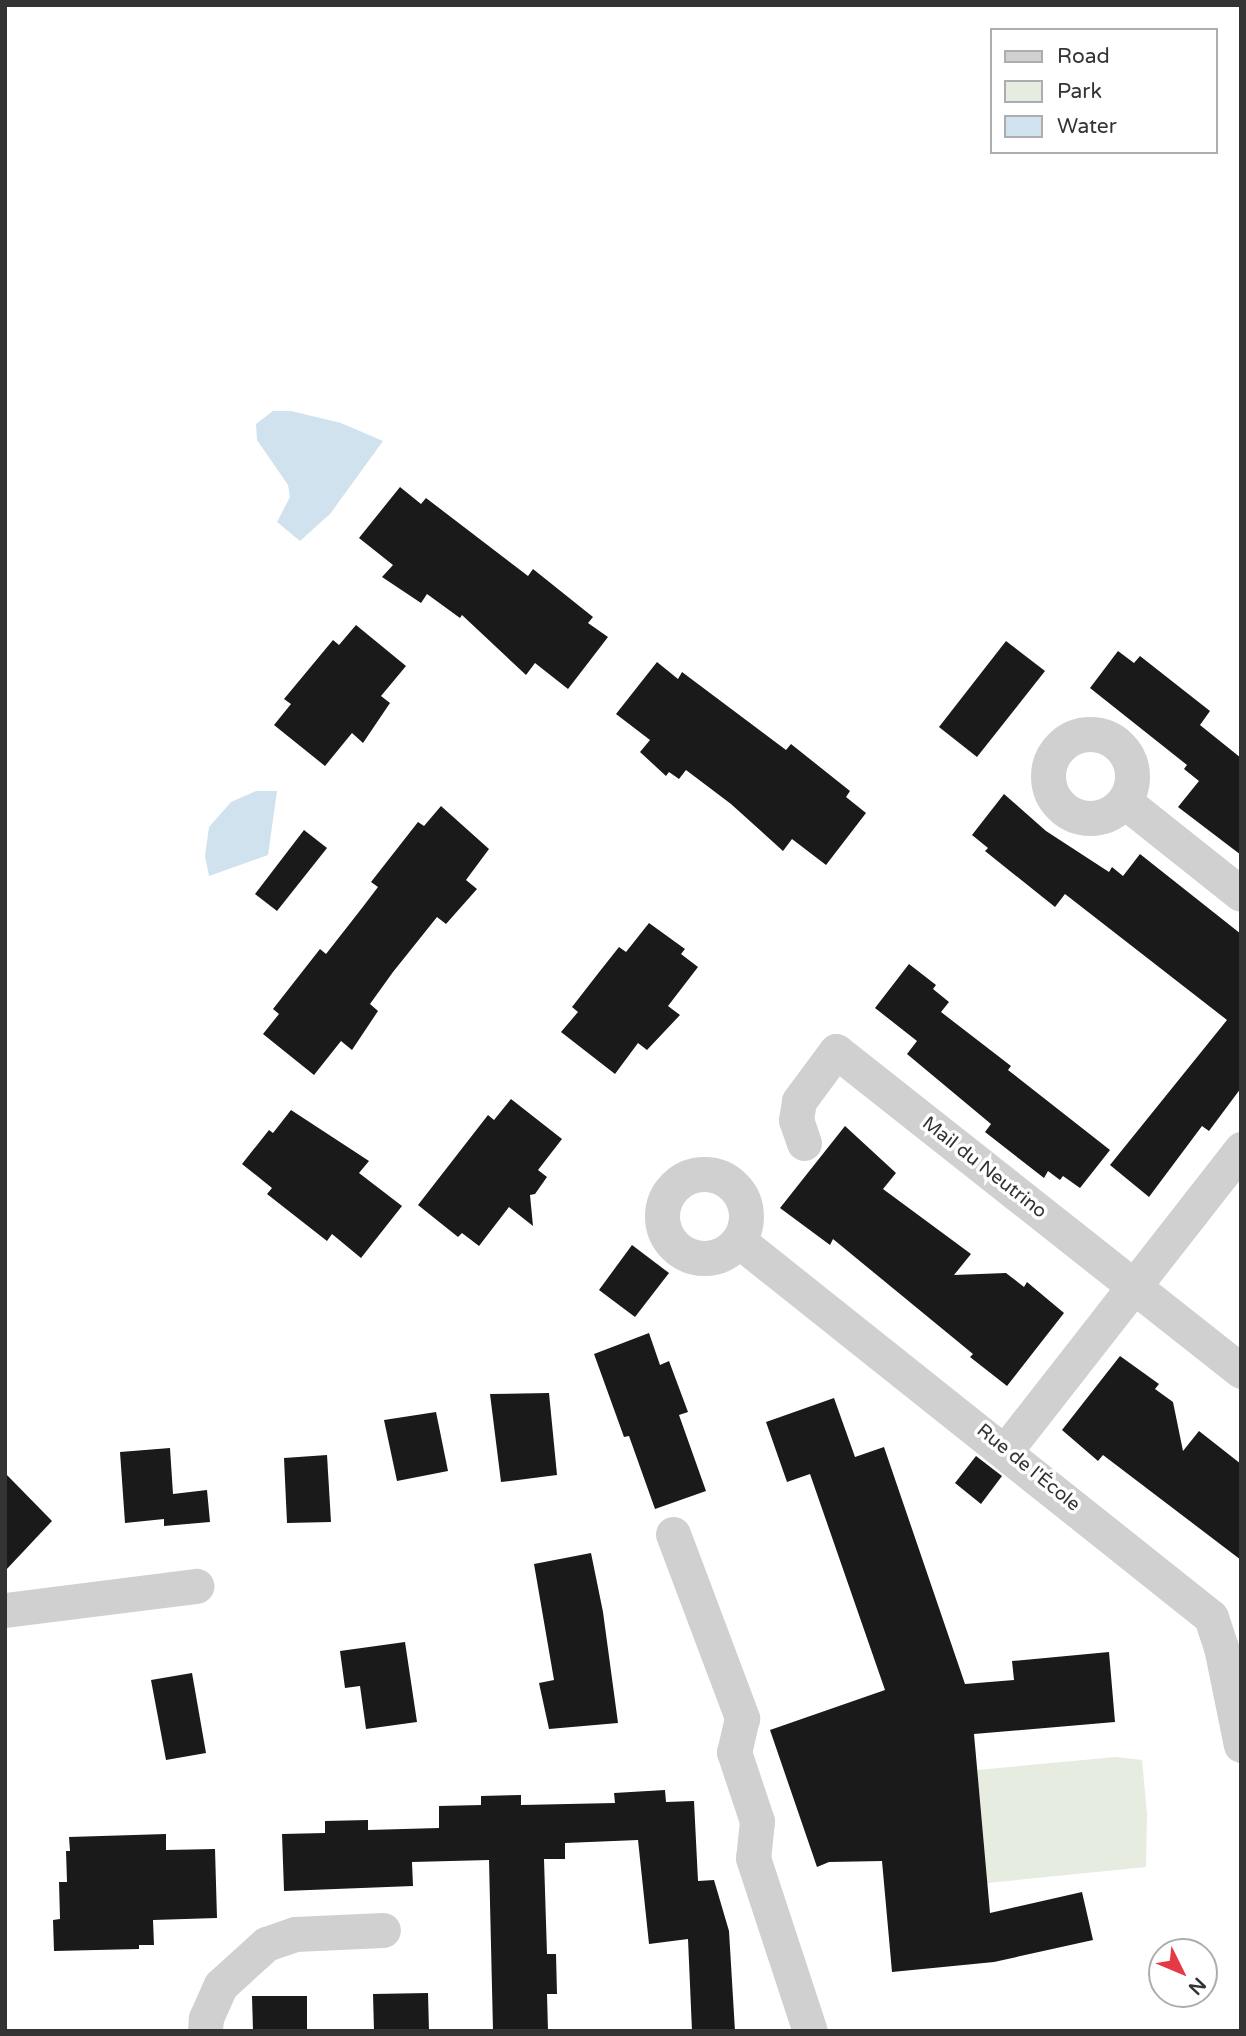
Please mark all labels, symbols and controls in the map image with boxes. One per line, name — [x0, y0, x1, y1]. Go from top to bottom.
legend — [990, 28, 1218, 154]
text: Road — [1057, 44, 1110, 69]
text: Park — [1057, 79, 1102, 104]
text: Water — [1057, 114, 1117, 139]
street label: Mail du Neutrino — [917, 1112, 1051, 1224]
street label: Rue de l'École — [972, 1419, 1084, 1517]
north arrow — [1148, 1938, 1218, 2008]
text: N — [1184, 1973, 1210, 1999]

